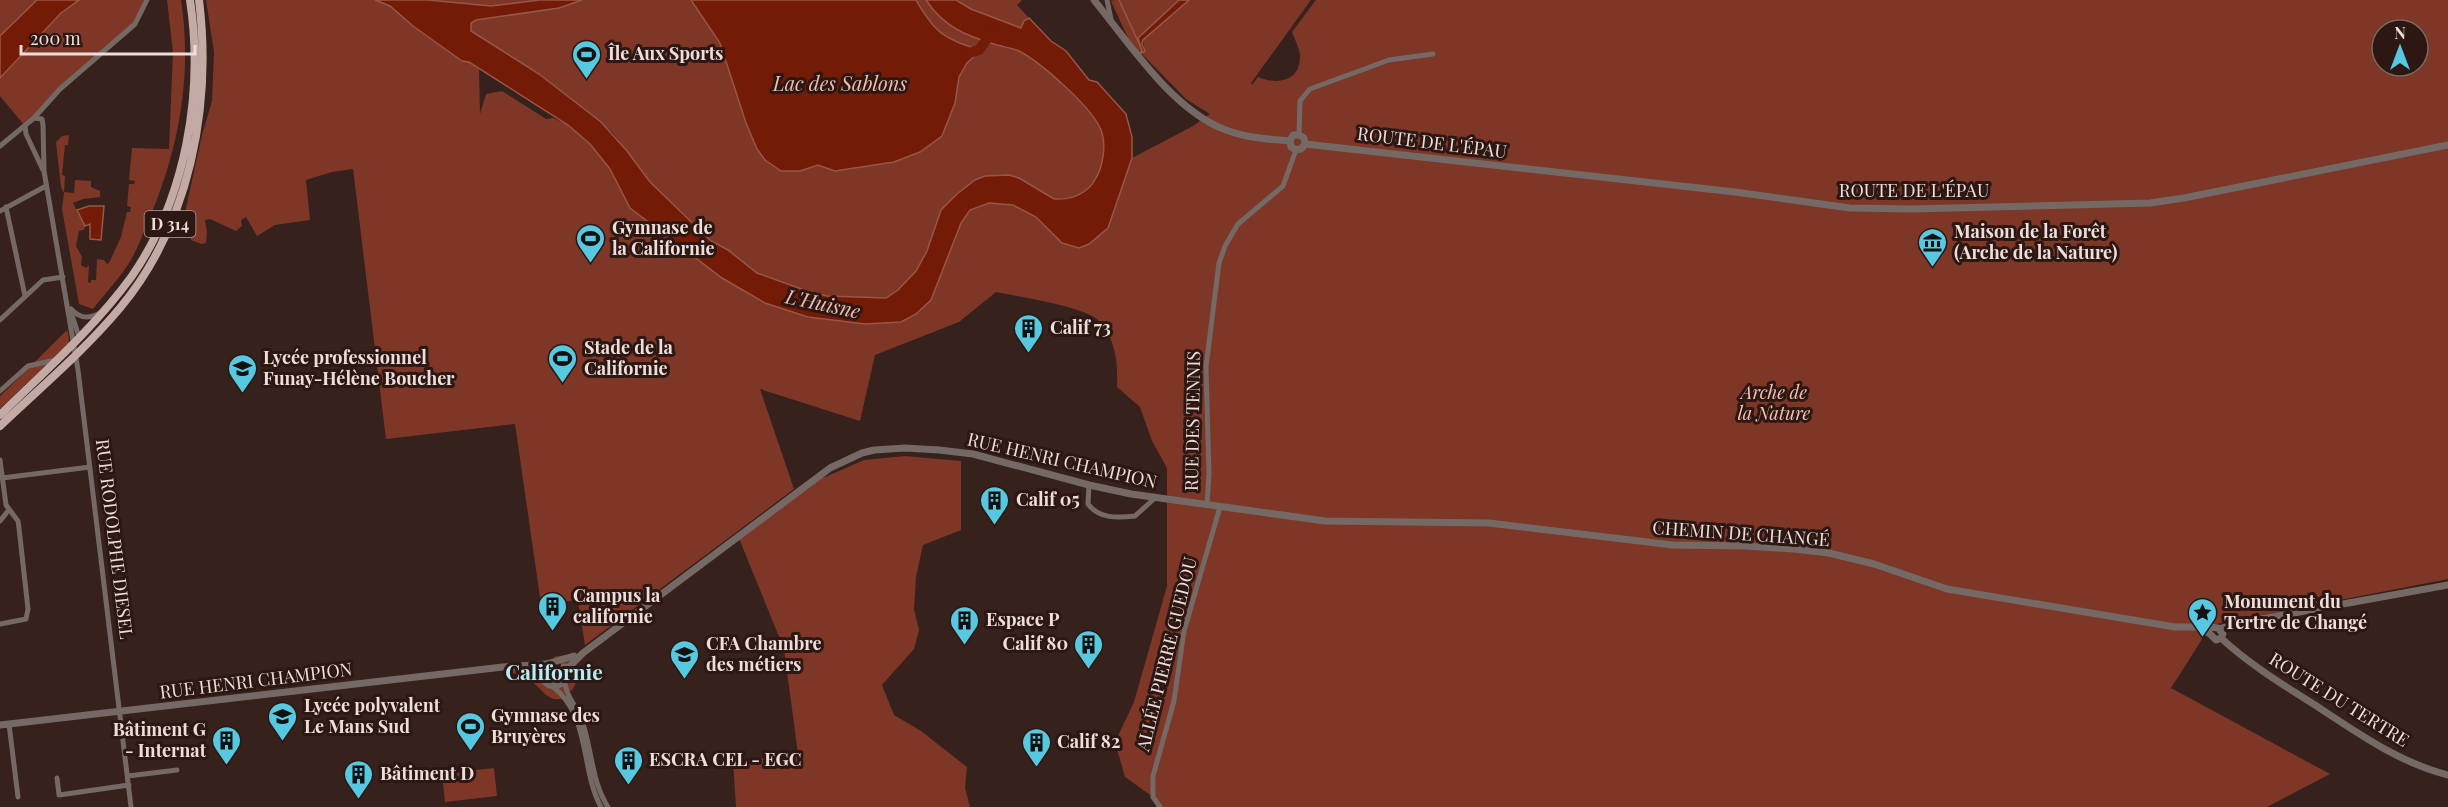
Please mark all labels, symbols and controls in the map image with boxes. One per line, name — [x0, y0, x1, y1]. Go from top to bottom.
scale bar — [21, 18, 195, 56]
north arrow — [2370, 18, 2430, 78]
text: N — [2394, 22, 2406, 43]
text: 200 m — [30, 26, 81, 50]
sports icon: Île Aux Sports — [571, 38, 603, 80]
place label: Île Aux Sports — [607, 41, 723, 65]
water label: Lac des Sablons — [772, 69, 907, 96]
street label: ROUTE DE L'ÉPAU — [1356, 121, 1508, 163]
street label: ROUTE DE L'ÉPAU — [1839, 178, 1989, 202]
road number: D 314 — [144, 211, 195, 237]
place label: Gymnase de la Californie — [612, 215, 715, 260]
place label: Maison de la Forêt (Arche de la Nature) — [1954, 219, 2118, 264]
sports icon: Gymnase de la Californie — [575, 222, 607, 264]
museum icon: Maison de la Forêt (Arche de la Nature) — [1917, 226, 1949, 268]
water label: L'Huisne — [783, 281, 863, 324]
building icon: Calif 73 — [1013, 312, 1045, 354]
place label: Calif 73 — [1050, 315, 1111, 339]
place label: Stade de la Californie — [584, 335, 674, 380]
sports icon: Stade de la Californie — [547, 342, 579, 384]
place label: Lycée professionnel Funay-Hélène Boucher — [263, 345, 455, 390]
street label: RUE DES TENNIS — [1179, 351, 1205, 491]
school or university icon: Lycée professionnel Funay-Hélène Boucher — [226, 352, 258, 394]
park label: Arche de la Nature — [1738, 380, 1810, 425]
street label: RUE HENRI CHAMPION — [965, 427, 1160, 494]
street label: RUE RODOLPHE DIESEL — [91, 437, 139, 641]
building icon: Calif 05 — [979, 484, 1011, 526]
place label: Calif 05 — [1016, 487, 1080, 511]
street label: CHEMIN DE CHANGÉ — [1652, 515, 1830, 551]
street label: ALLÉE PIERRE GUEDOU — [1130, 554, 1202, 754]
place label: Campus la californie — [573, 583, 661, 628]
place label: Monument du Tertre de Changé — [2224, 589, 2367, 634]
building icon: Campus la californie — [536, 590, 568, 632]
place icon: Monument du Tertre de Changé — [2187, 596, 2219, 638]
building icon: Espace P — [949, 604, 981, 646]
place label: Espace P — [986, 607, 1060, 631]
building icon: Calif 80 — [1073, 628, 1105, 670]
place label: CFA Chambre des métiers — [706, 631, 822, 676]
place label: Calif 80 — [1002, 631, 1068, 655]
school or university icon: CFA Chambre des métiers — [669, 638, 701, 680]
street label: ROUTE DU TERTRE — [2265, 646, 2414, 752]
street label: RUE HENRI CHAMPION — [158, 656, 354, 704]
district label: Californie — [505, 657, 603, 685]
place label: Lycée polyvalent Le Mans Sud — [304, 693, 441, 738]
school or university icon: Lycée polyvalent Le Mans Sud — [267, 700, 299, 742]
place label: Gymnase des Bruyères — [491, 703, 600, 748]
sports icon: Gymnase des Bruyères — [454, 710, 486, 752]
place label: Bâtiment G - Internat — [113, 717, 207, 762]
building icon: Bâtiment G - Internat — [211, 724, 243, 766]
building icon: Calif 82 — [1020, 726, 1052, 768]
place label: Calif 82 — [1057, 729, 1120, 753]
building icon: ESCRA CEL - EGC — [612, 744, 644, 786]
place label: ESCRA CEL - EGC — [649, 747, 802, 771]
building icon: Bâtiment D — [343, 758, 375, 800]
place label: Bâtiment D — [380, 761, 474, 785]

